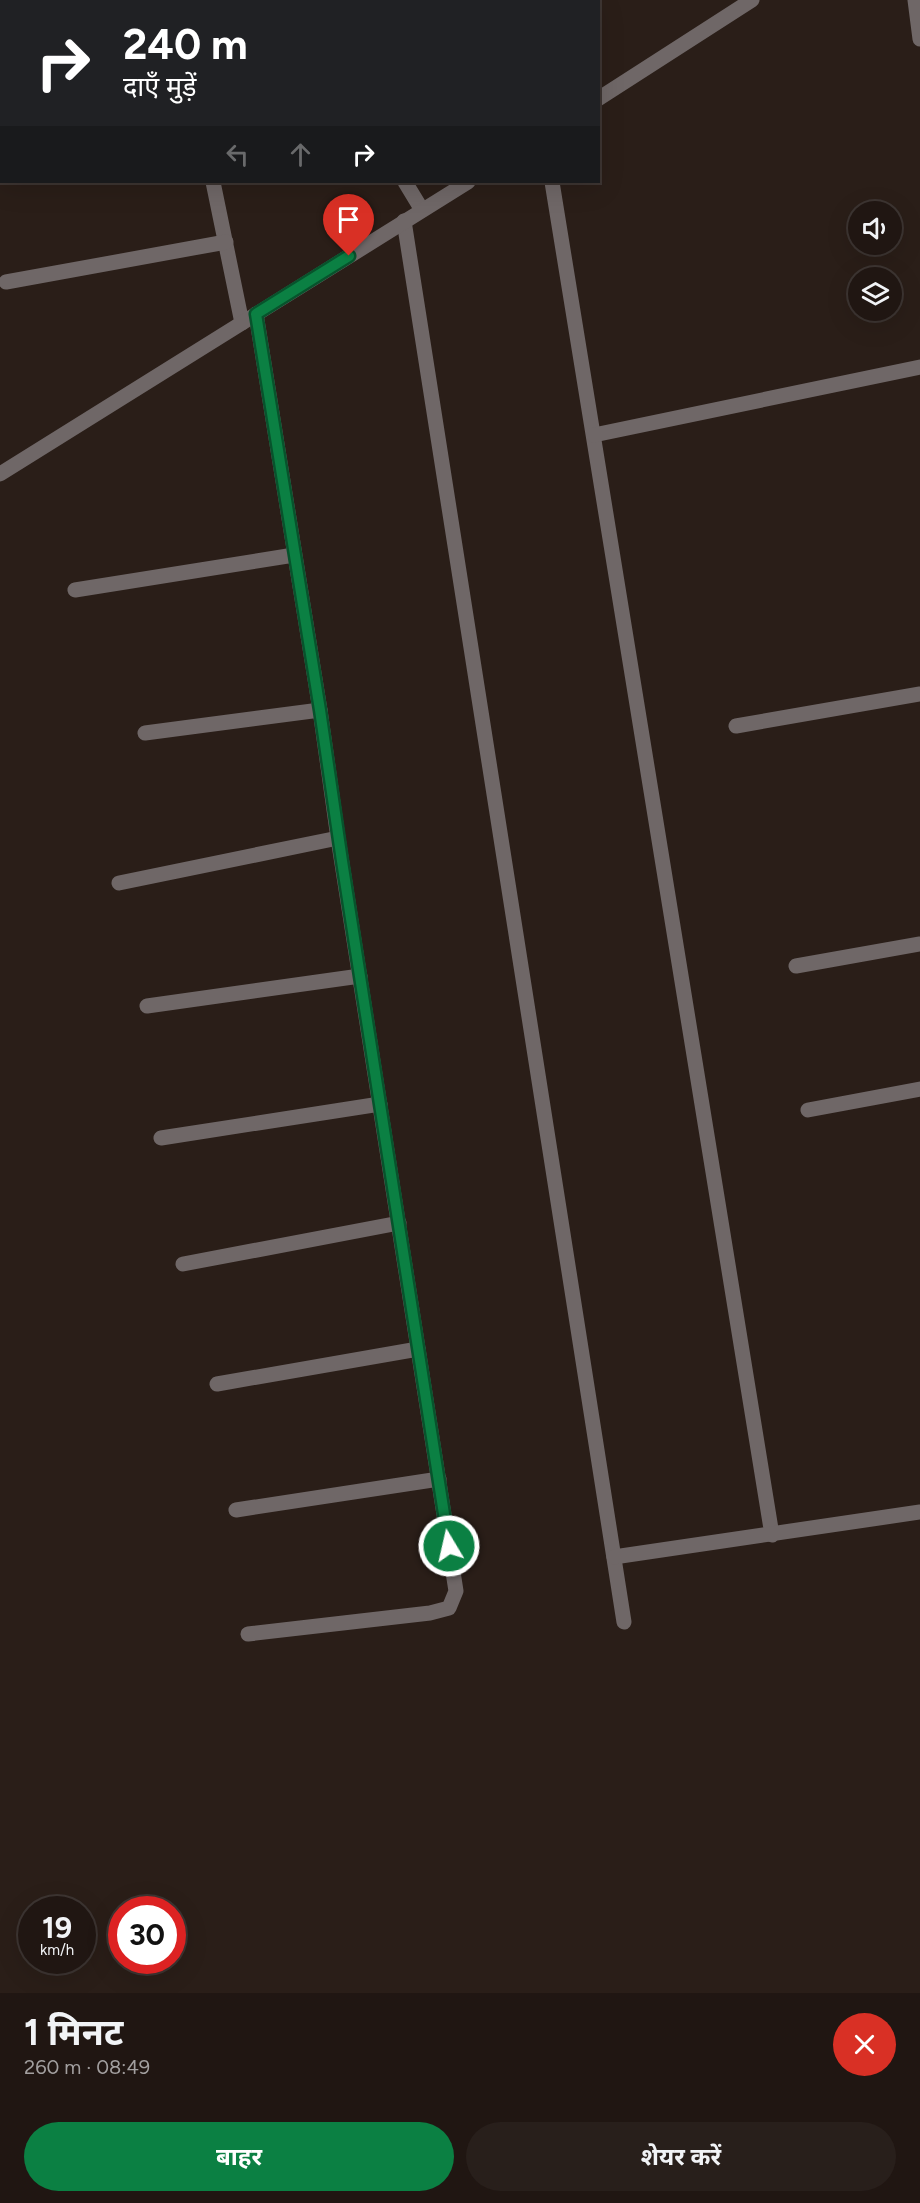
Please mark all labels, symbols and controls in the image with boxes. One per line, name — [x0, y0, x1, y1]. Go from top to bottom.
text: 240 m — [123, 19, 248, 70]
icon: right — [24, 24, 102, 102]
text: दाएँ मुड़ें — [123, 70, 197, 103]
icon: left — [221, 138, 254, 171]
icon: ahead — [284, 138, 317, 171]
icon: right — [347, 138, 380, 171]
pin — [323, 194, 374, 256]
map controls — [848, 201, 902, 321]
button: sound — [848, 201, 902, 255]
icon: arrive — [332, 203, 365, 236]
button: layers — [848, 267, 902, 321]
position arrow — [417, 1514, 481, 1578]
speed limit sign: 30 — [108, 1896, 186, 1974]
text: 19 — [42, 1909, 72, 1946]
text: km/h — [40, 1941, 74, 1959]
text: 1 मिनट — [24, 2011, 123, 2054]
button: close — [833, 2013, 896, 2076]
text: 260 m · 08:49 — [24, 2055, 150, 2079]
button: बाहर — [24, 2122, 454, 2191]
button: शेयर करें — [466, 2122, 896, 2191]

